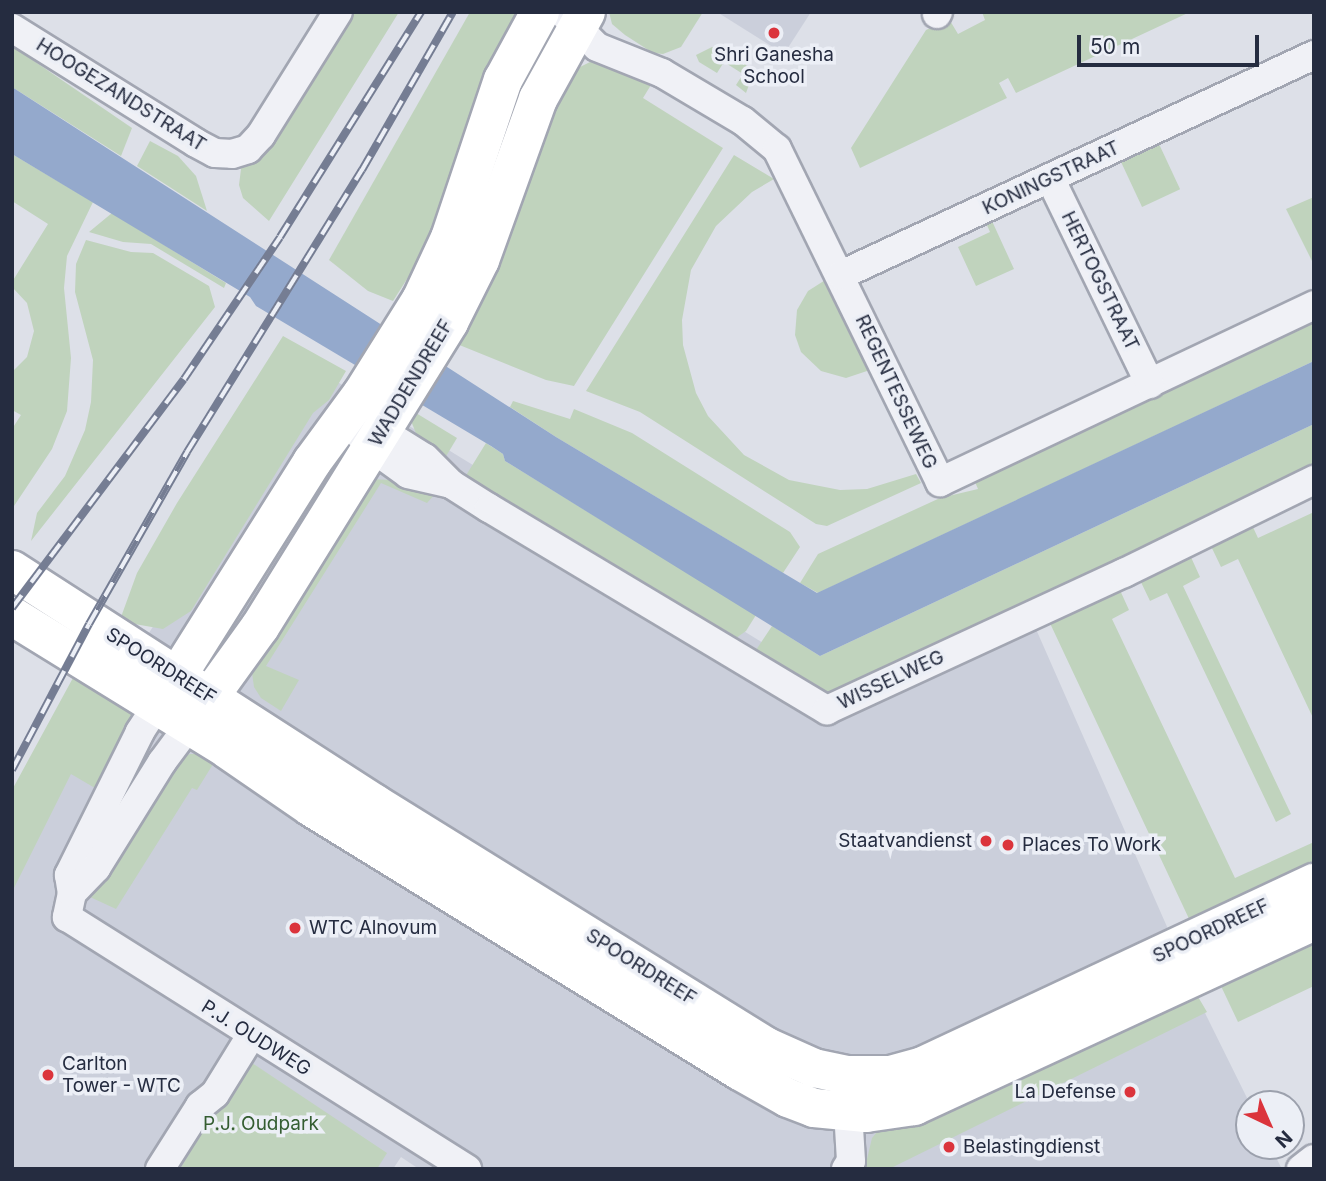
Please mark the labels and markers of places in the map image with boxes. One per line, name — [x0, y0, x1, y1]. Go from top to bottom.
marker: Shri Ganesha School — [766, 25, 782, 41]
place label: Shri Ganesha School — [714, 44, 834, 88]
place label: Staatvandienst — [838, 830, 972, 852]
marker: Staatvandienst — [978, 833, 994, 849]
place label: Places To Work — [1022, 834, 1161, 856]
marker: Places To Work — [1000, 837, 1016, 853]
place label: WTC Alnovum — [309, 917, 437, 939]
marker: WTC Alnovum — [287, 920, 303, 936]
place label: Carlton Tower - WTC — [62, 1053, 181, 1097]
marker: Carlton Tower - WTC — [40, 1067, 56, 1083]
place label: La Defense — [1015, 1081, 1116, 1103]
marker: La Defense — [1122, 1084, 1138, 1100]
place label: Belastingdienst — [963, 1136, 1100, 1158]
marker: Belastingdienst — [941, 1139, 957, 1155]

